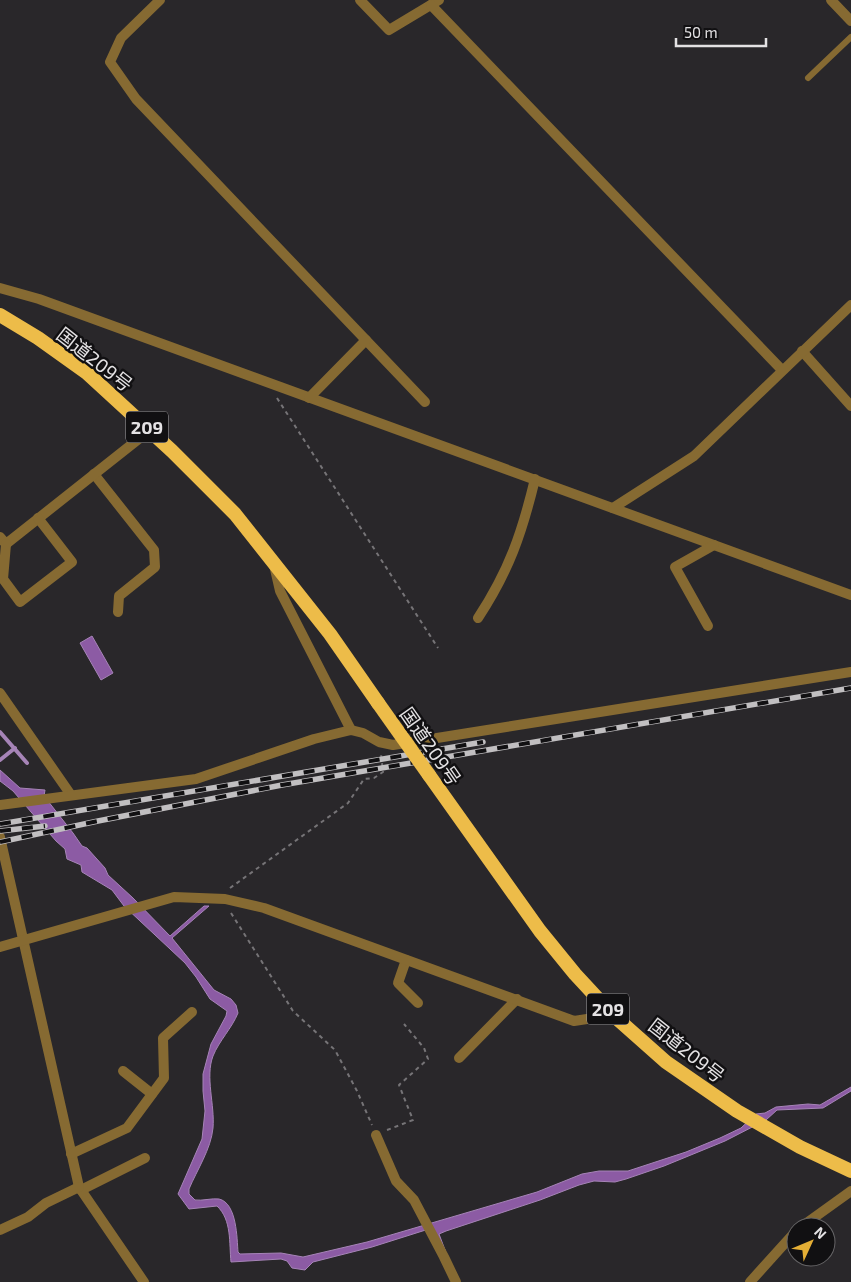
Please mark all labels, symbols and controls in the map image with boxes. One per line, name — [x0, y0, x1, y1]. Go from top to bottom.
scale bar — [676, 15, 766, 47]
text: 50 m — [684, 23, 718, 41]
street label: 国道209号 — [52, 322, 138, 396]
road number: 209 — [126, 412, 168, 442]
street label: 国道209号 — [396, 703, 466, 789]
road number: 209 — [587, 994, 629, 1024]
street label: 国道209号 — [644, 1013, 730, 1087]
north arrow — [786, 1217, 836, 1267]
text: N — [811, 1223, 830, 1242]

